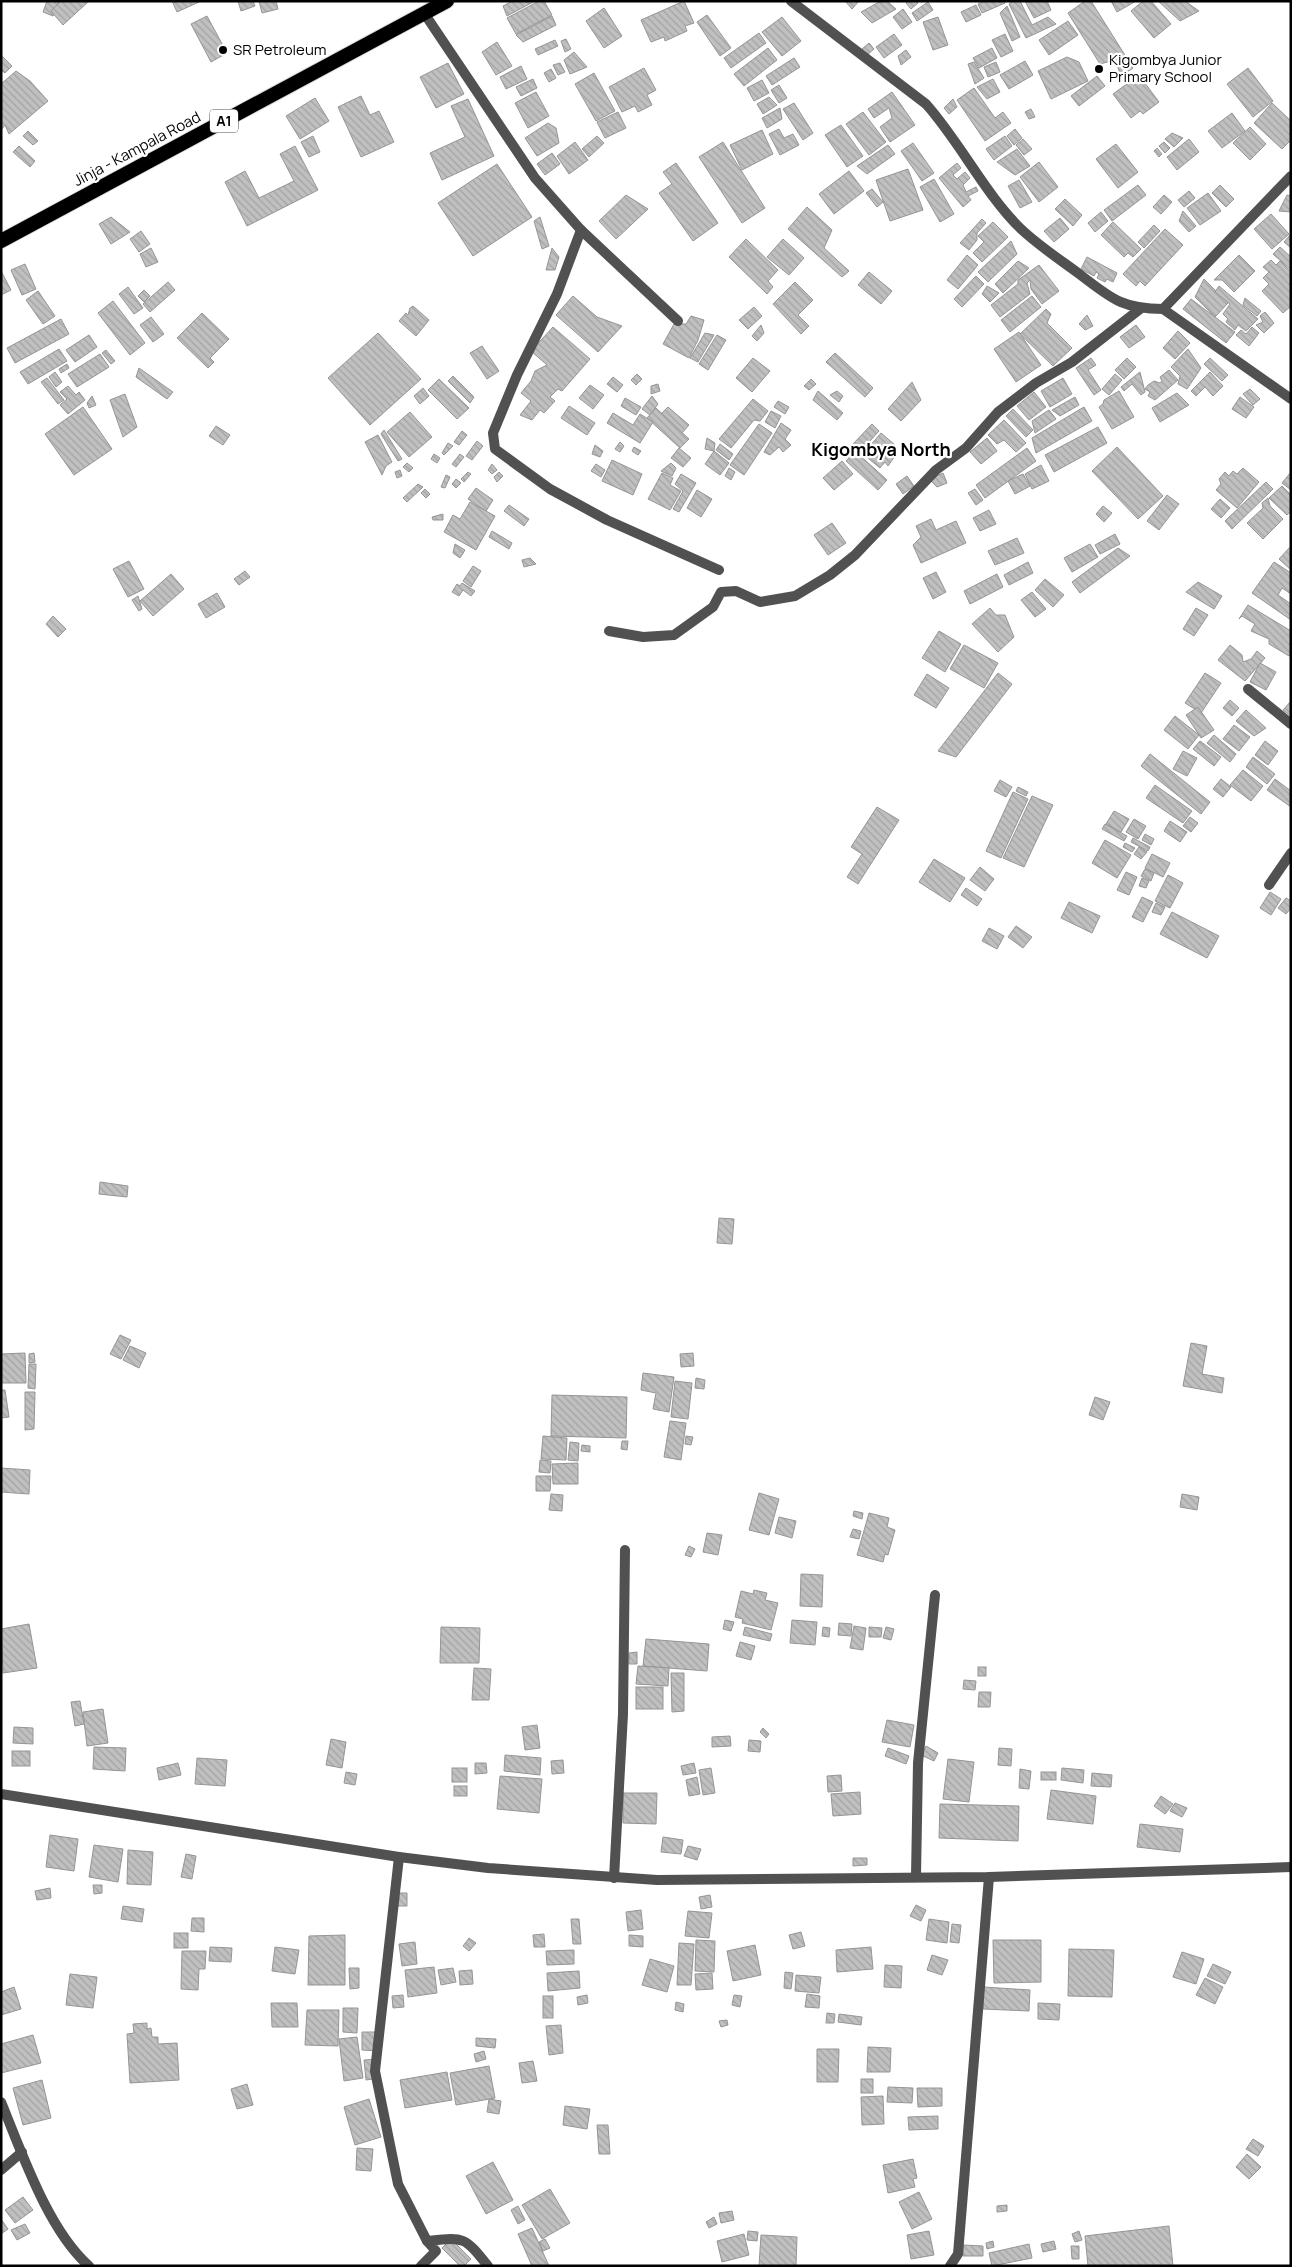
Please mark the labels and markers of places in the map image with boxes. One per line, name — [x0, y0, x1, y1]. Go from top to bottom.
place label: SR Petroleum — [233, 39, 327, 60]
marker: SR Petroleum — [217, 44, 229, 56]
place label: Kigombya Junior Primary School — [1109, 49, 1222, 87]
marker: Kigombya Junior Primary School — [1093, 63, 1105, 75]

